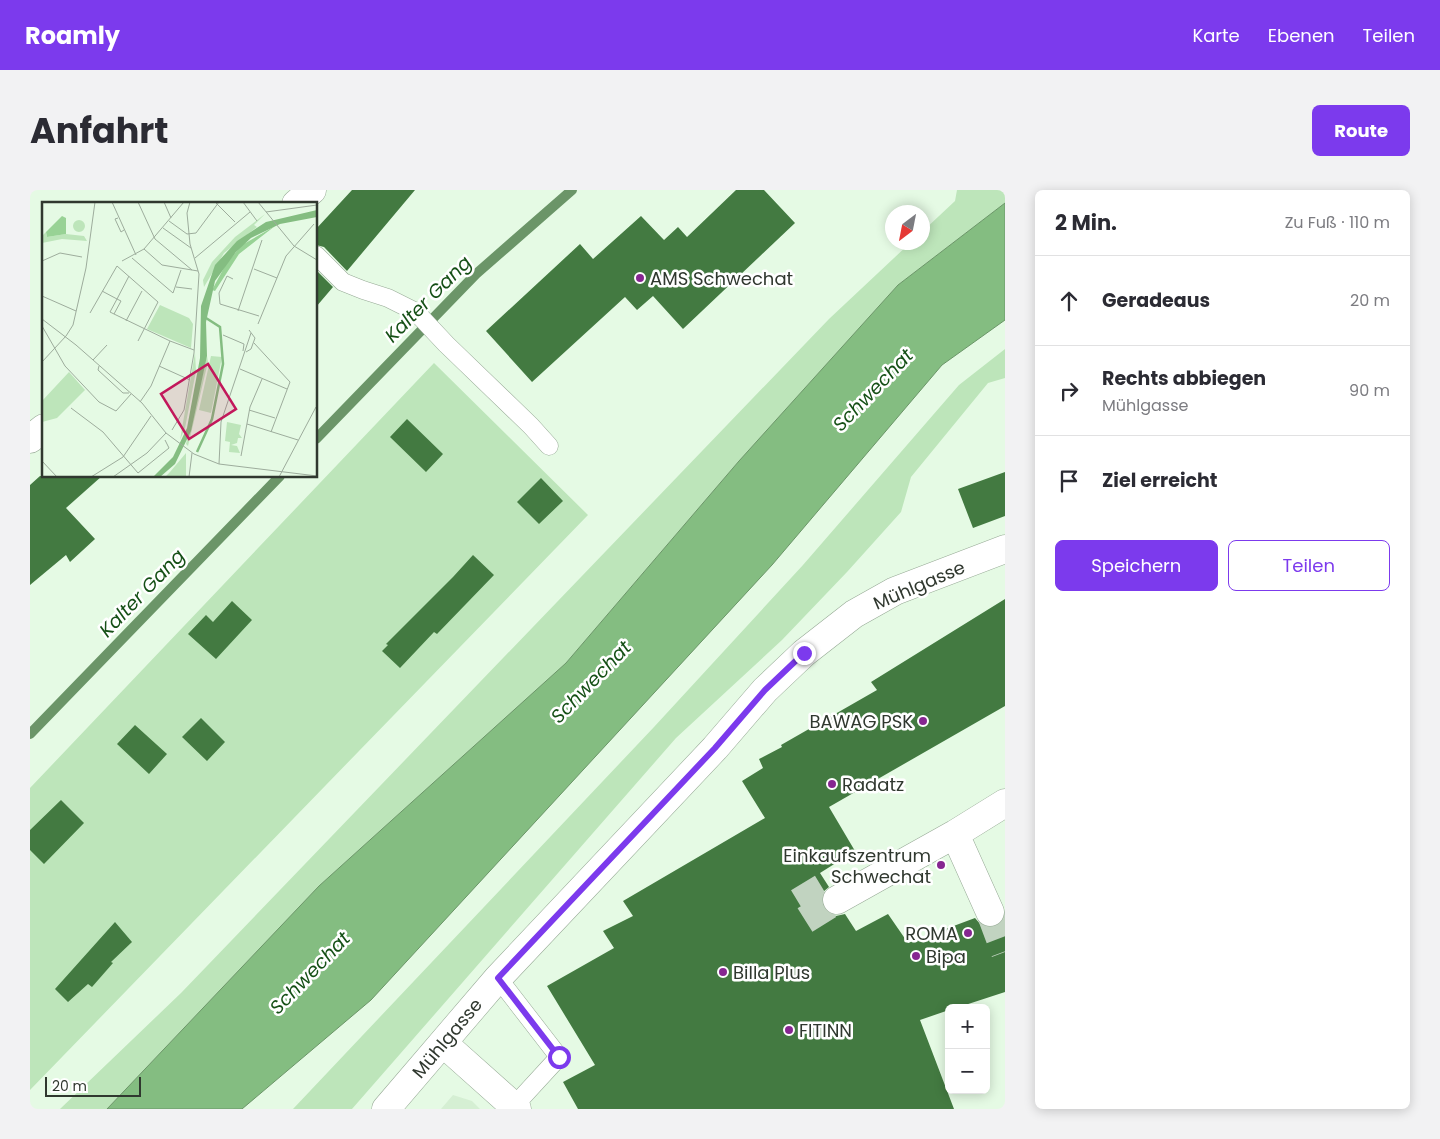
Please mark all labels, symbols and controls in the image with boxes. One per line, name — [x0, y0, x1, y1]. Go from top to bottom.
text: Roamly — [25, 19, 120, 52]
text: Karte — [1192, 23, 1240, 48]
text: Ebenen — [1268, 23, 1335, 48]
text: Teilen — [1363, 23, 1415, 48]
button: Route — [1312, 105, 1410, 156]
text: Anfahrt — [30, 106, 169, 155]
inset map — [42, 202, 318, 478]
north arrow — [885, 205, 930, 250]
text: 2 Min. — [1055, 208, 1117, 237]
text: Zu Fuß · 110 m — [1285, 211, 1390, 234]
water label: Kalter Gang — [379, 249, 478, 348]
place label: AMS Schwechat — [650, 266, 793, 291]
marker: AMS Schwechat — [634, 272, 646, 284]
icon: ahead — [1055, 287, 1083, 315]
text: Geradeaus — [1102, 287, 1210, 314]
text: 20 m — [1350, 289, 1390, 312]
water label: Schwechat — [827, 342, 920, 437]
text: Rechts abbiegen — [1102, 365, 1266, 392]
icon: right — [1055, 377, 1083, 405]
text: 90 m — [1349, 379, 1390, 402]
text: Mühlgasse — [1102, 394, 1188, 417]
icon: arrive — [1055, 467, 1083, 495]
text: Ziel erreicht — [1102, 467, 1218, 494]
button: Speichern — [1055, 540, 1218, 591]
button: Teilen — [1228, 540, 1390, 591]
water label: Kalter Gang — [93, 543, 191, 643]
street label: Mühlgasse — [869, 554, 969, 616]
water label: Schwechat — [545, 634, 638, 729]
route end — [793, 642, 816, 665]
place label: BAWAG PSK — [810, 709, 913, 734]
marker: BAWAG PSK — [917, 715, 929, 727]
place label: Radatz — [842, 772, 904, 797]
marker: Radatz — [826, 778, 838, 790]
place label: Einkaufszentrum Schwechat — [783, 843, 931, 889]
marker: Einkaufszentrum Schwechat — [935, 859, 947, 871]
place label: ROMA — [905, 921, 958, 946]
water label: Schwechat — [264, 925, 357, 1020]
marker: ROMA — [962, 927, 974, 939]
place label: Bipa — [926, 944, 966, 969]
marker: Bipa — [910, 950, 922, 962]
place label: Billa Plus — [733, 960, 810, 985]
marker: Billa Plus — [717, 966, 729, 978]
street label: Mühlgasse — [406, 993, 488, 1083]
map controls — [945, 1004, 990, 1094]
button: + — [945, 1004, 990, 1049]
place label: FITINN — [799, 1018, 852, 1043]
marker: FITINN — [783, 1024, 795, 1036]
route start — [548, 1046, 571, 1069]
button: − — [945, 1049, 990, 1094]
scale bar — [45, 1074, 141, 1097]
text: 20 m — [52, 1076, 87, 1096]

